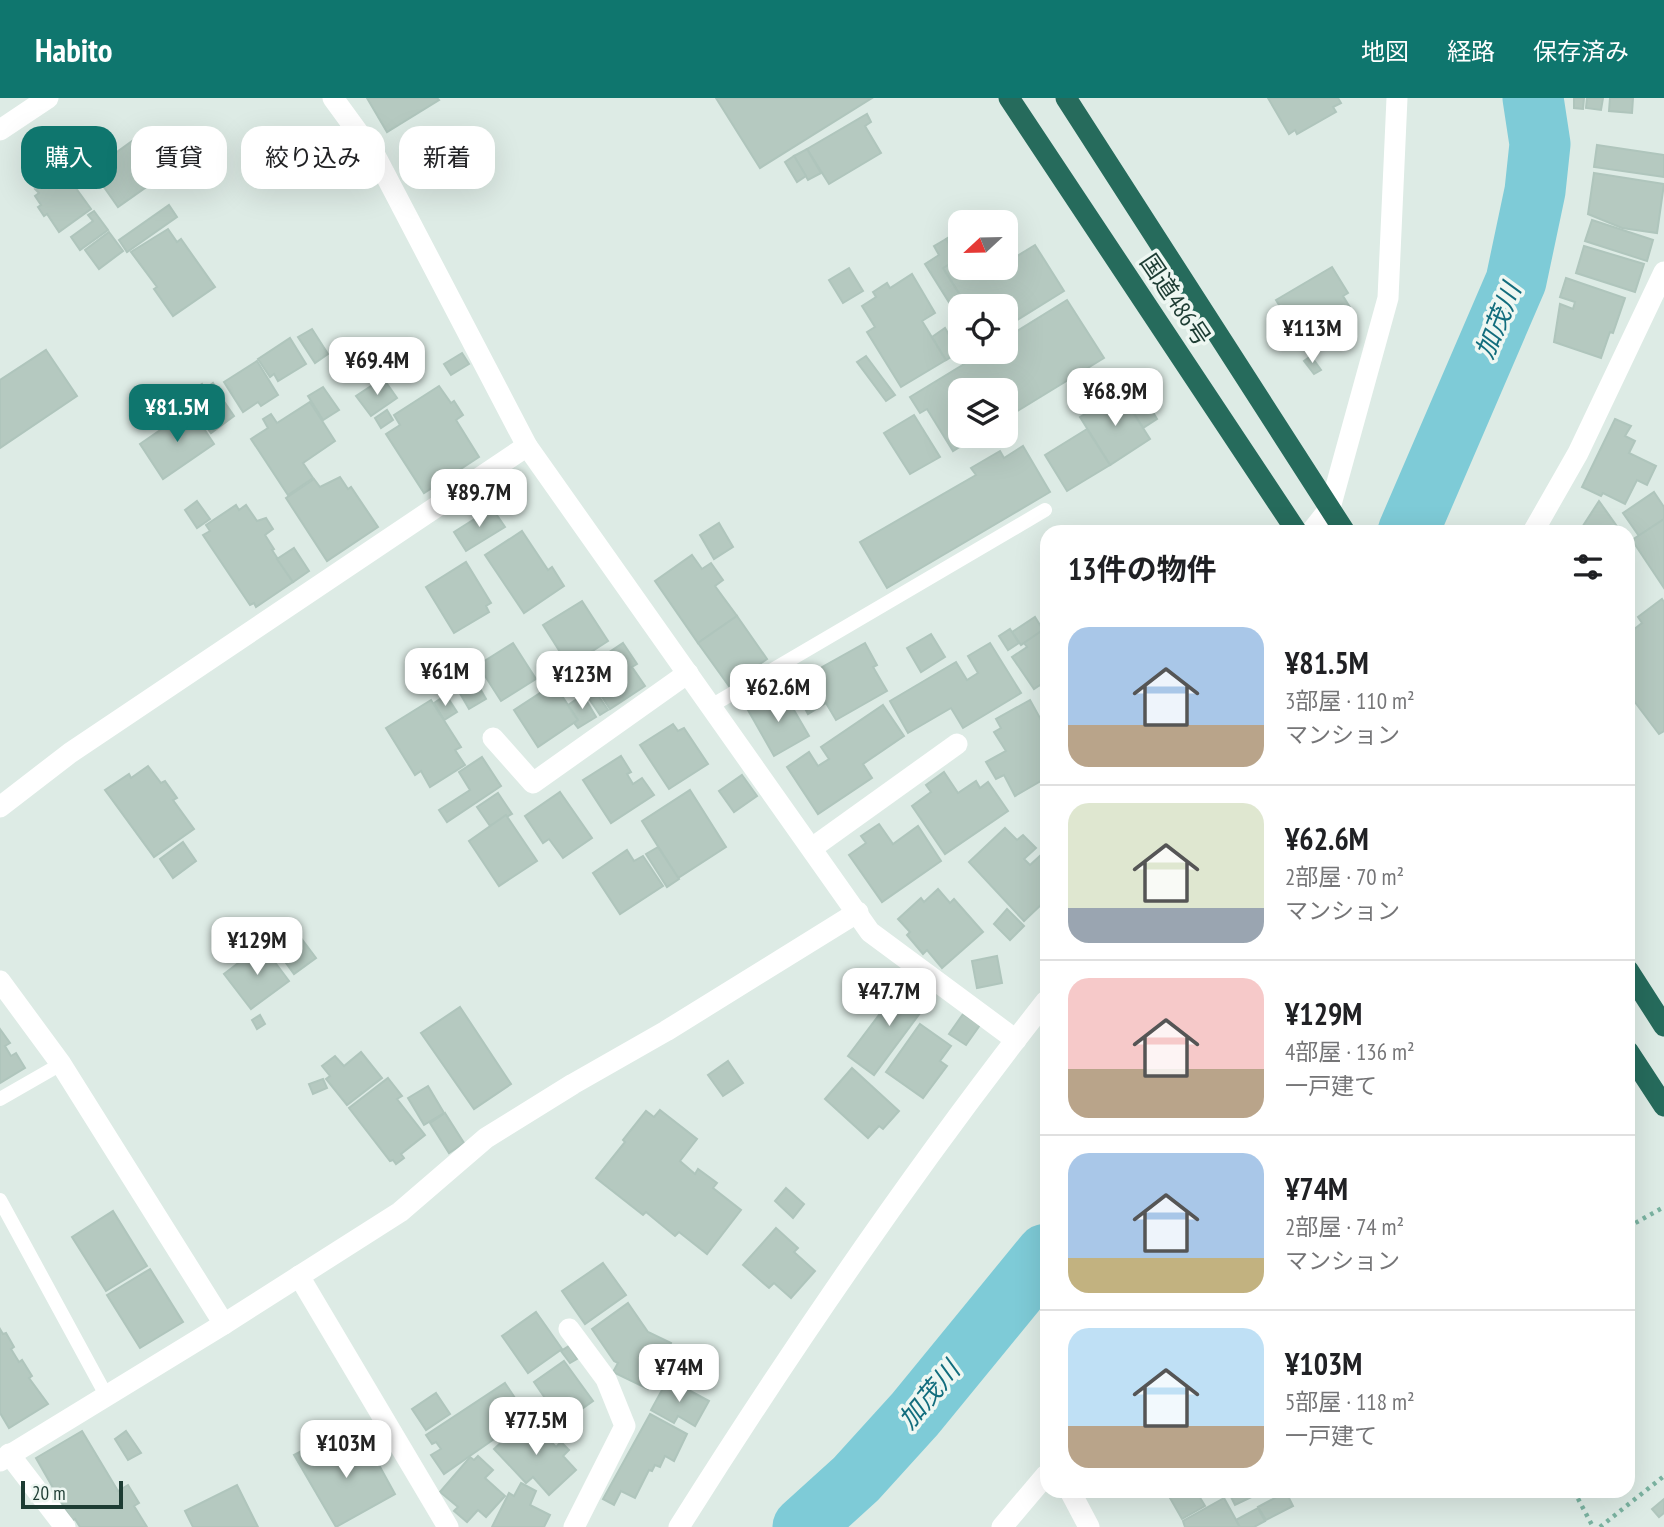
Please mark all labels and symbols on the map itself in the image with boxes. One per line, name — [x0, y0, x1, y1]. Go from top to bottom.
north arrow — [948, 210, 1018, 280]
street label: 国道486号 — [1133, 248, 1217, 352]
water label: 加茂川 — [1468, 276, 1529, 363]
pin: ¥113M — [1263, 306, 1361, 365]
pin: ¥69.4M — [320, 338, 434, 397]
pin: ¥68.9M — [1058, 368, 1172, 428]
pin: ¥81.5M — [120, 384, 234, 444]
pin: ¥89.7M — [422, 470, 536, 529]
pin: ¥61M — [404, 648, 486, 708]
pin: ¥123M — [533, 652, 631, 711]
pin: ¥62.6M — [721, 664, 835, 724]
pin: ¥129M — [208, 918, 306, 977]
pin: ¥47.7M — [832, 968, 946, 1028]
pin: ¥74M — [638, 1344, 720, 1404]
water label: 加茂川 — [891, 1352, 968, 1435]
pin: ¥77.5M — [479, 1398, 593, 1457]
pin: ¥103M — [297, 1420, 395, 1480]
scale bar — [21, 1478, 122, 1510]

